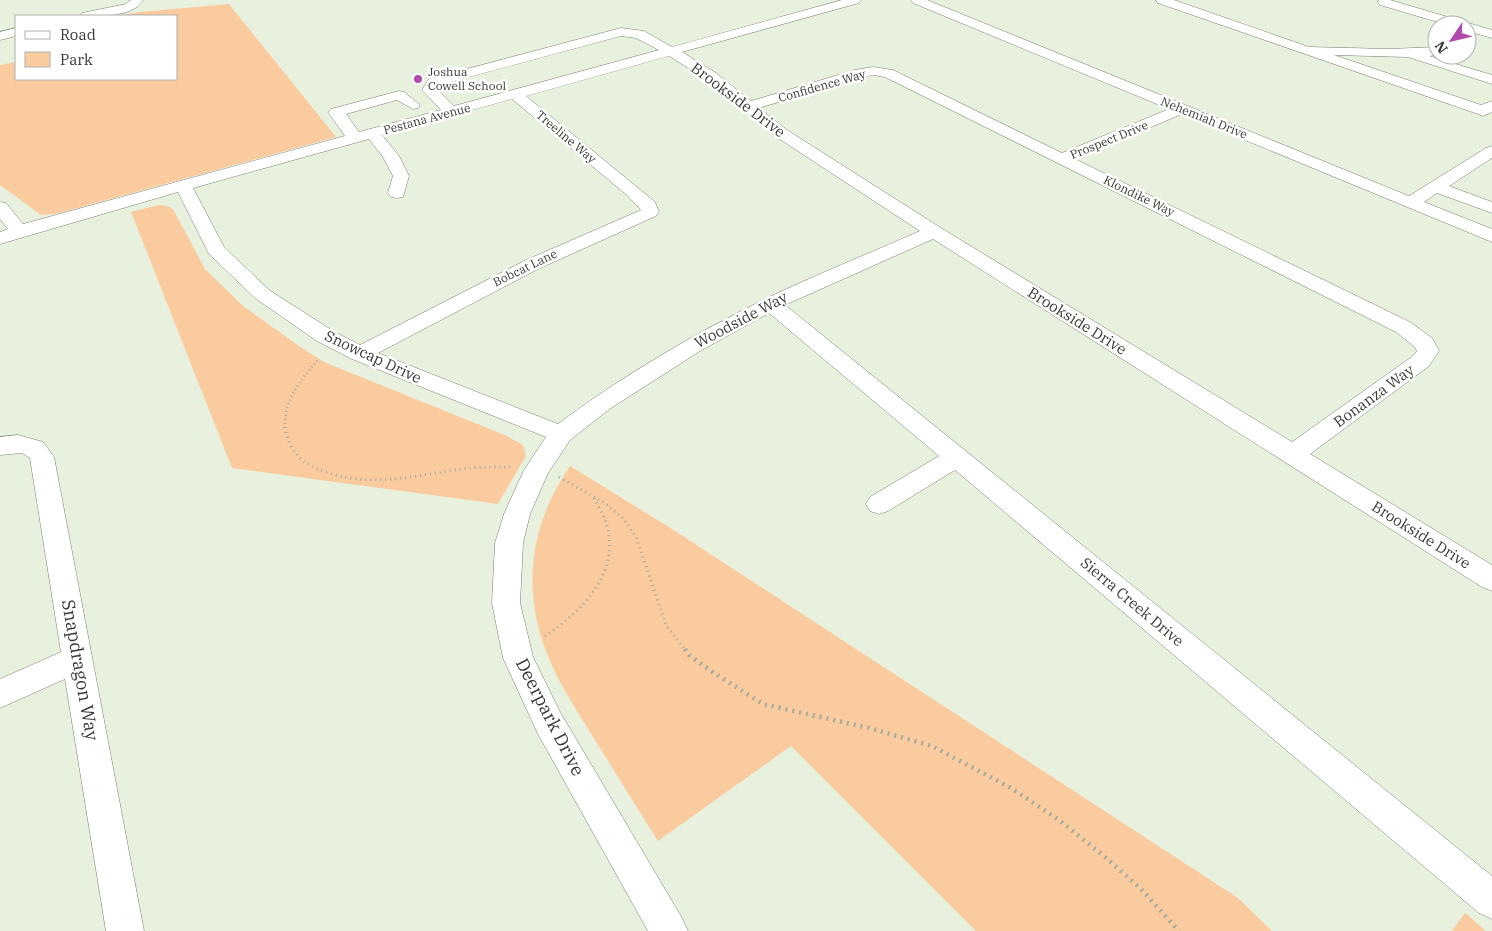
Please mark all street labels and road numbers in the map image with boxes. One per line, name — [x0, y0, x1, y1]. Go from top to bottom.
street label: Brookside Drive — [687, 58, 789, 141]
street label: Confidence Way — [776, 66, 868, 105]
street label: Nehemiah Drive — [1159, 93, 1250, 142]
street label: Pestana Avenue — [382, 100, 472, 137]
street label: Treeline Way — [533, 107, 600, 166]
street label: Prospect Drive — [1068, 117, 1150, 162]
street label: Klondike Way — [1101, 172, 1178, 220]
street label: Bobcat Lane — [490, 246, 559, 290]
street label: Brookside Drive — [1024, 283, 1130, 359]
street label: Woodside Way — [691, 287, 790, 352]
street label: Snowcap Drive — [322, 326, 425, 387]
street label: Bonanza Way — [1330, 360, 1418, 431]
street label: Brookside Drive — [1368, 497, 1474, 573]
street label: Sierra Creek Drive — [1077, 553, 1188, 650]
street label: Snapdragon Way — [57, 598, 104, 743]
street label: Deerpark Drive — [511, 654, 590, 780]

